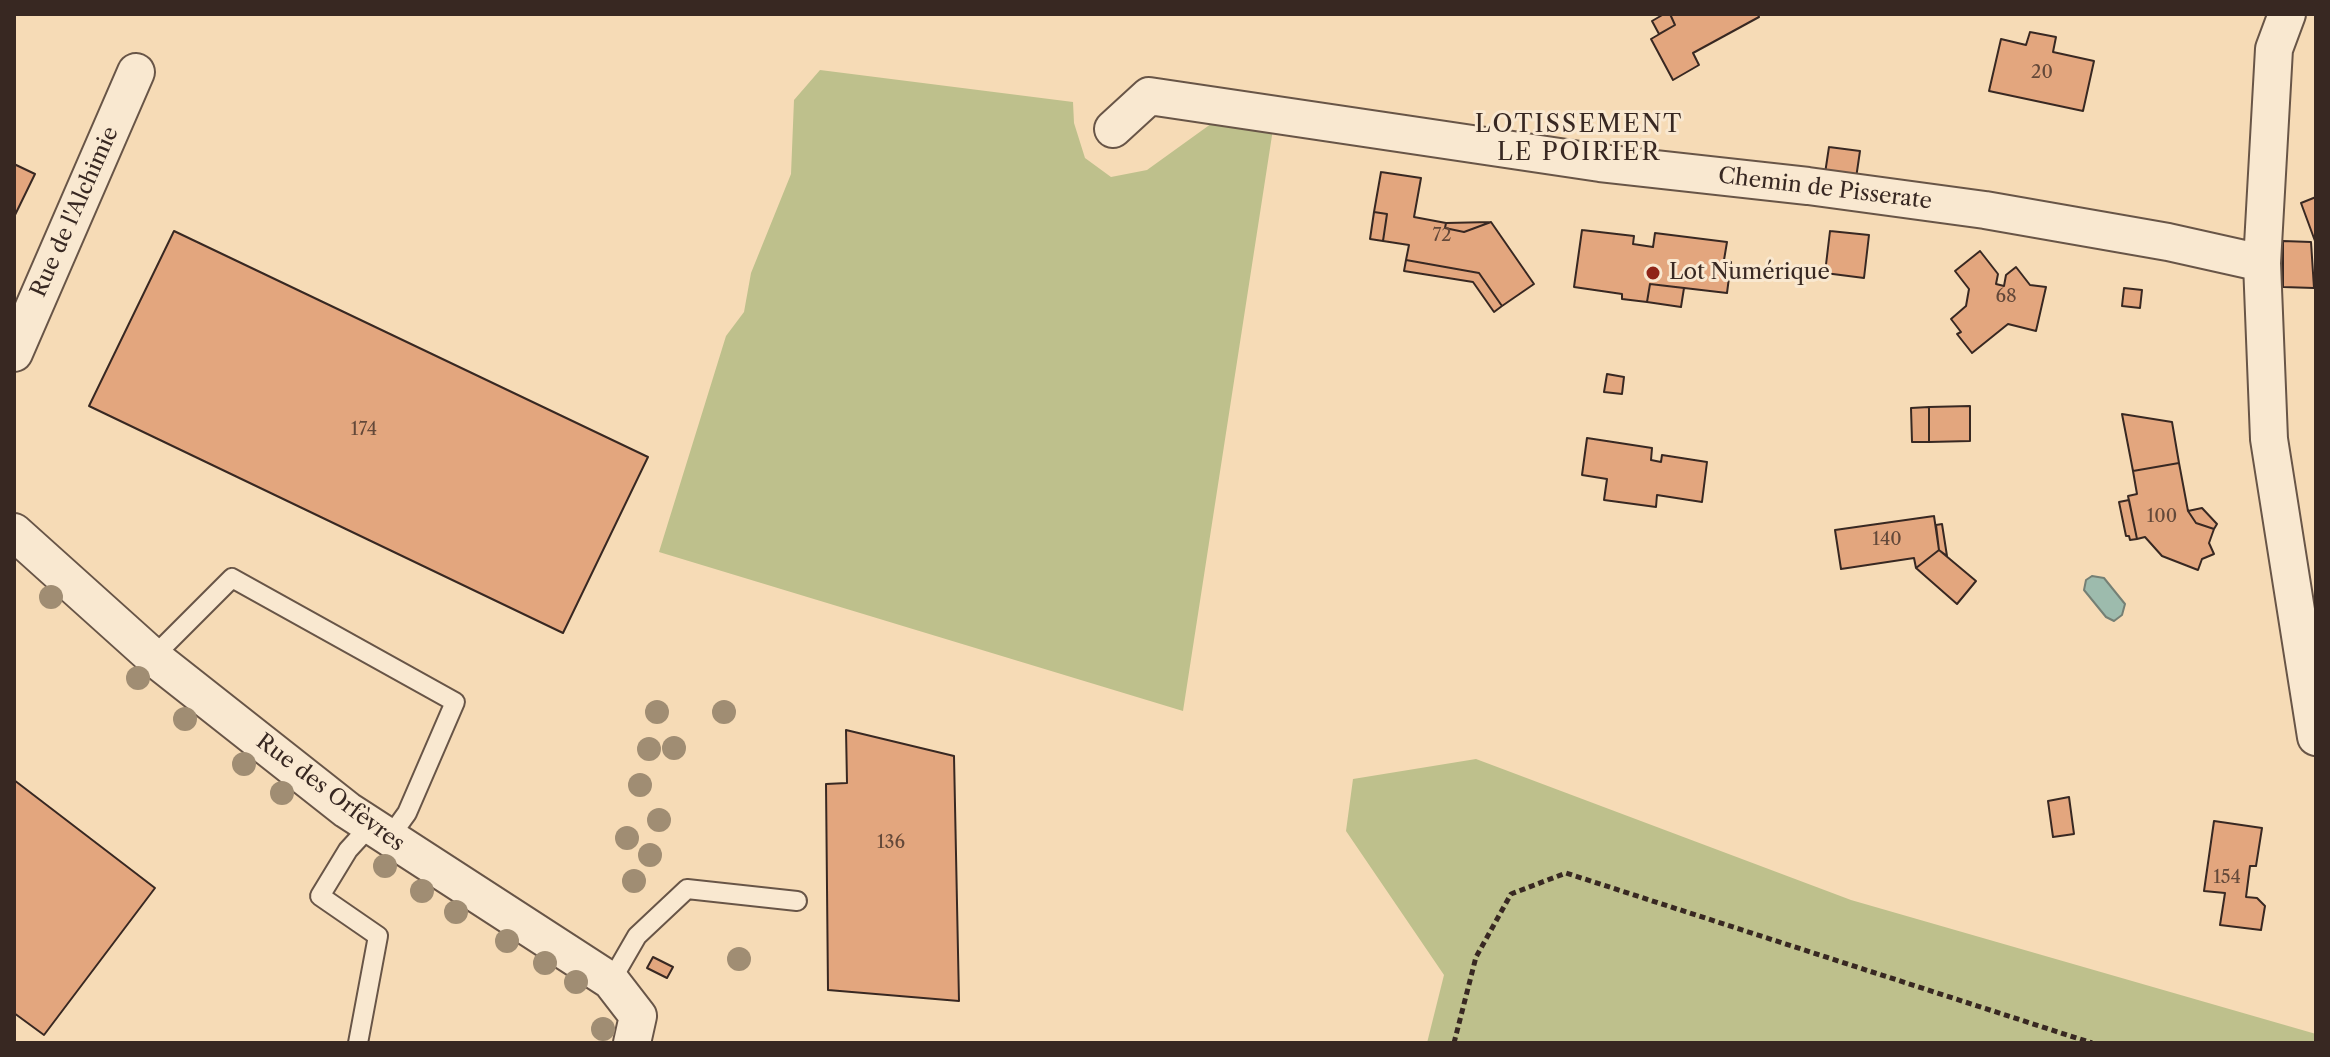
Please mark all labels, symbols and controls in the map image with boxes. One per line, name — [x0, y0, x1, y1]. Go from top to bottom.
house number: 20 — [2031, 62, 2053, 84]
district label: LOTISSEMENT LE POIRIER — [1475, 111, 1683, 167]
street label: Rue de l'Alchimie — [26, 123, 124, 301]
street label: Chemin de Pisserate — [1717, 163, 1933, 215]
house number: 72 — [1432, 225, 1452, 247]
place label: Lot Numérique — [1669, 260, 1830, 286]
marker: Lot Numérique — [1644, 264, 1662, 282]
house number: 68 — [1995, 286, 2017, 308]
house number: 174 — [351, 419, 377, 441]
house number: 100 — [2147, 506, 2177, 528]
house number: 140 — [1872, 529, 1902, 551]
street label: Rue des Orfèvres — [251, 729, 409, 857]
house number: 136 — [877, 832, 905, 854]
house number: 154 — [2213, 867, 2241, 889]

